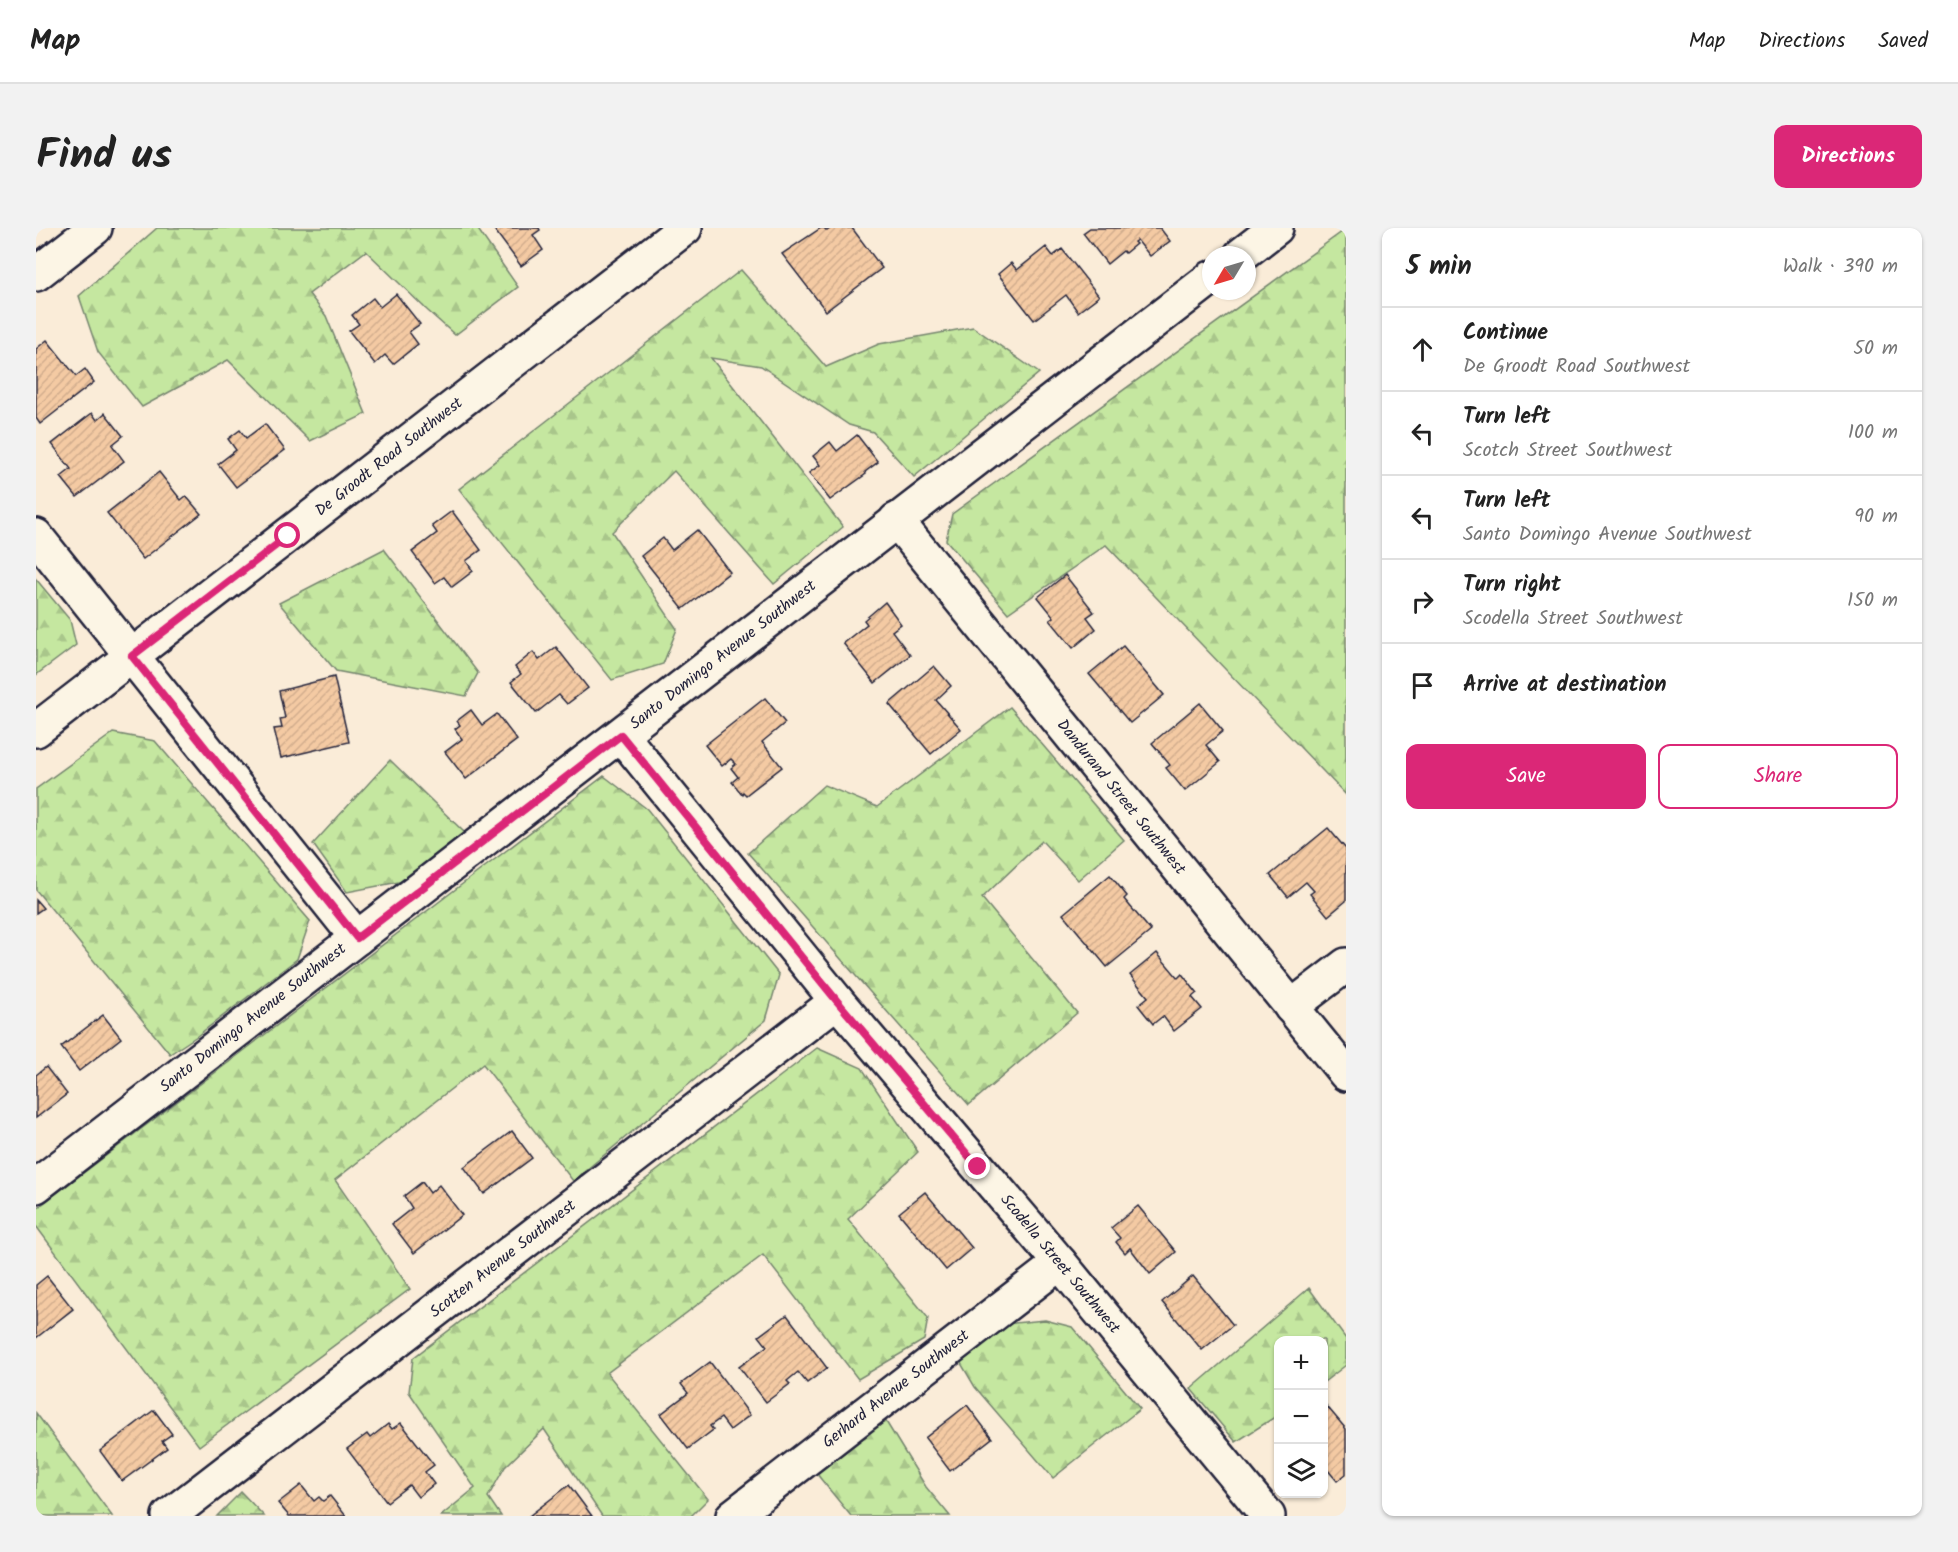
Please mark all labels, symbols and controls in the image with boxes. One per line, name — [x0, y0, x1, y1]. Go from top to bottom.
text: Map — [30, 19, 81, 64]
text: Map — [1689, 25, 1725, 58]
text: Directions — [1758, 25, 1845, 58]
text: Saved — [1878, 25, 1928, 58]
text: Find us — [36, 123, 172, 190]
button: Directions — [1774, 125, 1922, 188]
north arrow — [1202, 246, 1256, 300]
text: 5 min — [1406, 246, 1472, 288]
text: Walk · 390 m — [1783, 251, 1898, 283]
text: Continue — [1463, 316, 1548, 351]
icon: ahead — [1406, 333, 1439, 366]
text: 50 m — [1853, 333, 1898, 365]
text: De Groodt Road Southwest — [1463, 351, 1690, 383]
street label: De Groodt Road Southwest — [310, 391, 469, 523]
text: Turn left — [1463, 400, 1550, 435]
icon: left — [1406, 417, 1439, 450]
text: 100 m — [1848, 417, 1898, 449]
text: Scotch Street Southwest — [1463, 435, 1672, 467]
text: Turn left — [1463, 484, 1550, 519]
icon: left — [1406, 501, 1439, 534]
text: 90 m — [1854, 501, 1898, 533]
text: Santo Domingo Avenue Southwest — [1463, 519, 1752, 551]
route start — [274, 522, 300, 548]
text: Turn right — [1463, 568, 1561, 603]
street label: Santo Domingo Avenue Southwest — [624, 574, 822, 736]
icon: right — [1406, 585, 1439, 618]
text: 150 m — [1847, 585, 1898, 617]
text: Scodella Street Southwest — [1463, 603, 1683, 635]
text: Arrive at destination — [1463, 668, 1666, 703]
icon: arrive — [1406, 669, 1439, 702]
street label: Dandurand Street Southwest — [1050, 714, 1192, 881]
button: Save — [1406, 744, 1646, 809]
button: Share — [1658, 744, 1898, 809]
street label: Santo Domingo Avenue Southwest — [154, 937, 352, 1099]
route end — [964, 1153, 990, 1179]
street label: Scodella Street Southwest — [994, 1189, 1127, 1340]
street label: Scotten Avenue Southwest — [424, 1193, 582, 1324]
street label: Gerhard Avenue Southwest — [817, 1323, 976, 1454]
map controls — [1274, 1336, 1328, 1498]
button: + — [1274, 1336, 1328, 1390]
button: − — [1274, 1390, 1328, 1444]
button: layers — [1274, 1444, 1328, 1498]

